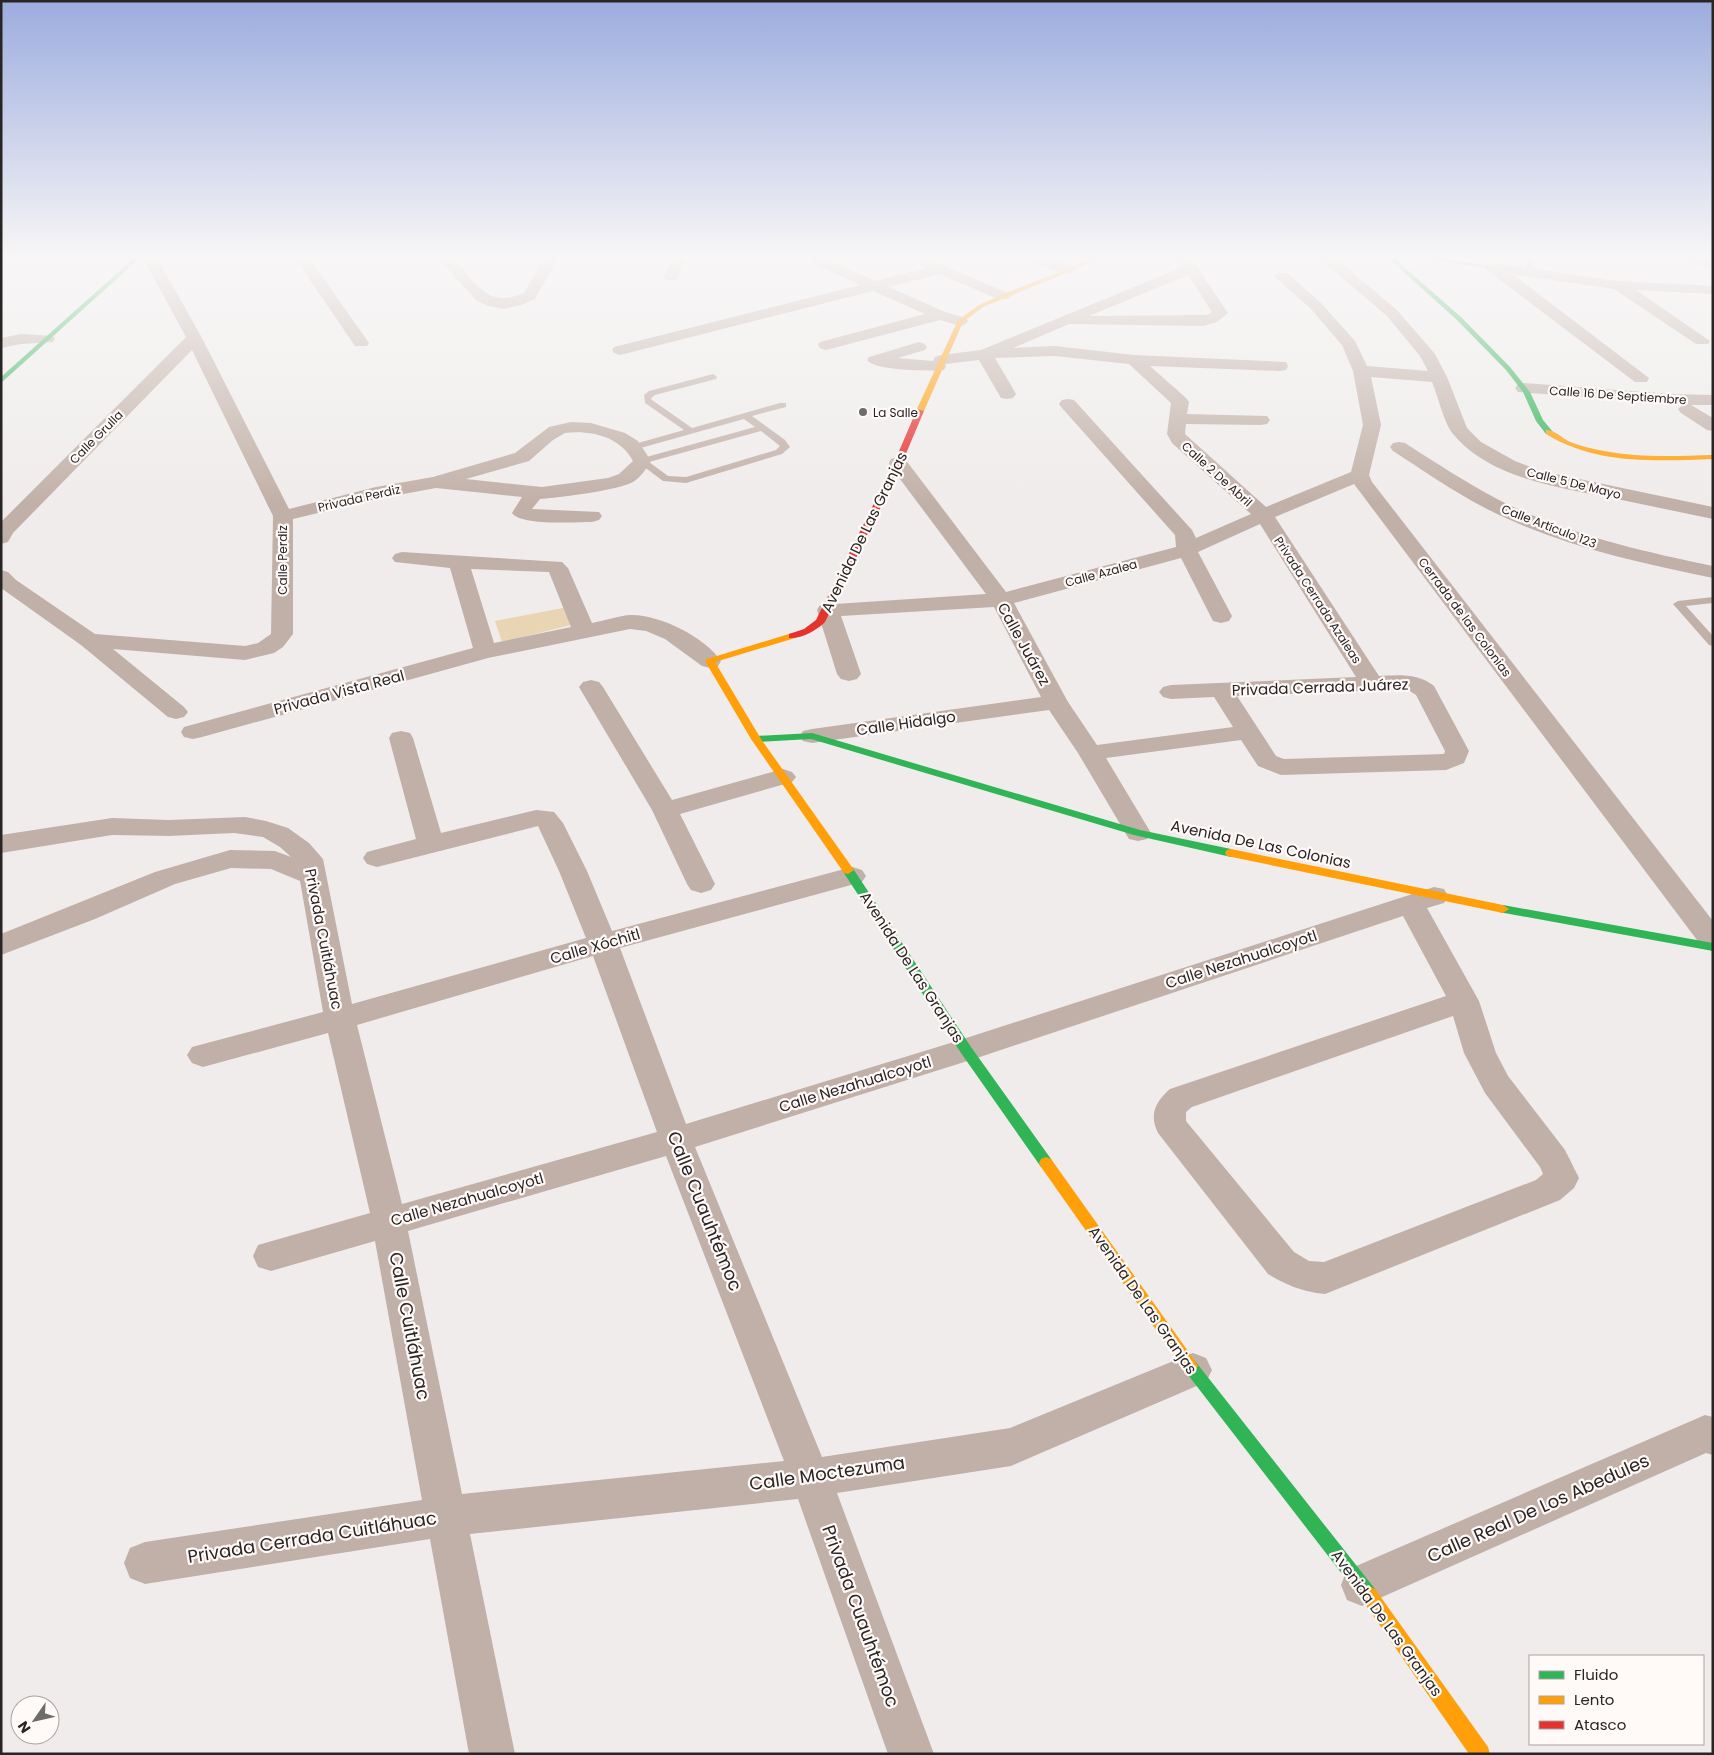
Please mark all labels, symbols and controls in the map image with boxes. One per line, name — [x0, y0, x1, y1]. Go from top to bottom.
street label: Calle 16 De Septiembre — [1549, 382, 1687, 408]
place label: La Salle — [873, 404, 918, 421]
street label: Calle Grulla — [65, 406, 127, 468]
marker: La Salle — [857, 406, 869, 418]
street label: Calle 2 De Abril — [1178, 438, 1256, 510]
street label: Avenida De Las Granjas — [816, 448, 912, 616]
street label: Calle 5 De Mayo — [1525, 463, 1623, 503]
street label: Privada Perdiz — [316, 480, 402, 516]
street label: Calle Artículo 123 — [1499, 500, 1599, 552]
street label: Calle Perdiz — [274, 525, 291, 595]
street label: Privada Cerrada Azaleas — [1270, 533, 1366, 667]
street label: Cerrada de las Colonias — [1415, 554, 1515, 680]
street label: Calle Azalea — [1063, 555, 1139, 591]
street label: Calle Juárez — [993, 599, 1056, 689]
street label: Privada Vista Real — [271, 664, 407, 720]
street label: Privada Cerrada Juárez — [1231, 673, 1409, 701]
street label: Calle Hidalgo — [855, 706, 957, 740]
street label: Avenida De Las Colonias — [1169, 815, 1353, 873]
street label: Privada Cuitláhuac — [300, 867, 348, 1011]
street label: Avenida De Las Granjas — [855, 887, 969, 1047]
street label: Calle Xóchitl — [547, 923, 643, 969]
street label: Calle Nezahualcoyotl — [1163, 925, 1319, 993]
street label: Calle Nezahualcoyotl — [776, 1051, 934, 1117]
street label: Calle Cuauhtémoc — [662, 1127, 748, 1295]
street label: Calle Nezahualcoyotl — [388, 1167, 546, 1231]
street label: Avenida De Las Granjas — [1084, 1222, 1202, 1378]
street label: Calle Cuitláhuac — [383, 1250, 437, 1402]
street label: Calle Real De Los Abedules — [1423, 1448, 1653, 1568]
street label: Calle Moctezuma — [748, 1450, 906, 1496]
street label: Privada Cerrada Cuitláhuac — [186, 1505, 438, 1569]
street label: Privada Cuauhtémoc — [816, 1521, 906, 1711]
street label: Avenida De Las Granjas — [1327, 1545, 1447, 1701]
legend — [1529, 1655, 1704, 1745]
text: Fluido — [1574, 1664, 1618, 1685]
text: Lento — [1574, 1689, 1614, 1710]
north arrow — [10, 1695, 60, 1745]
text: Atasco — [1574, 1714, 1626, 1735]
text: N — [13, 1717, 35, 1737]

